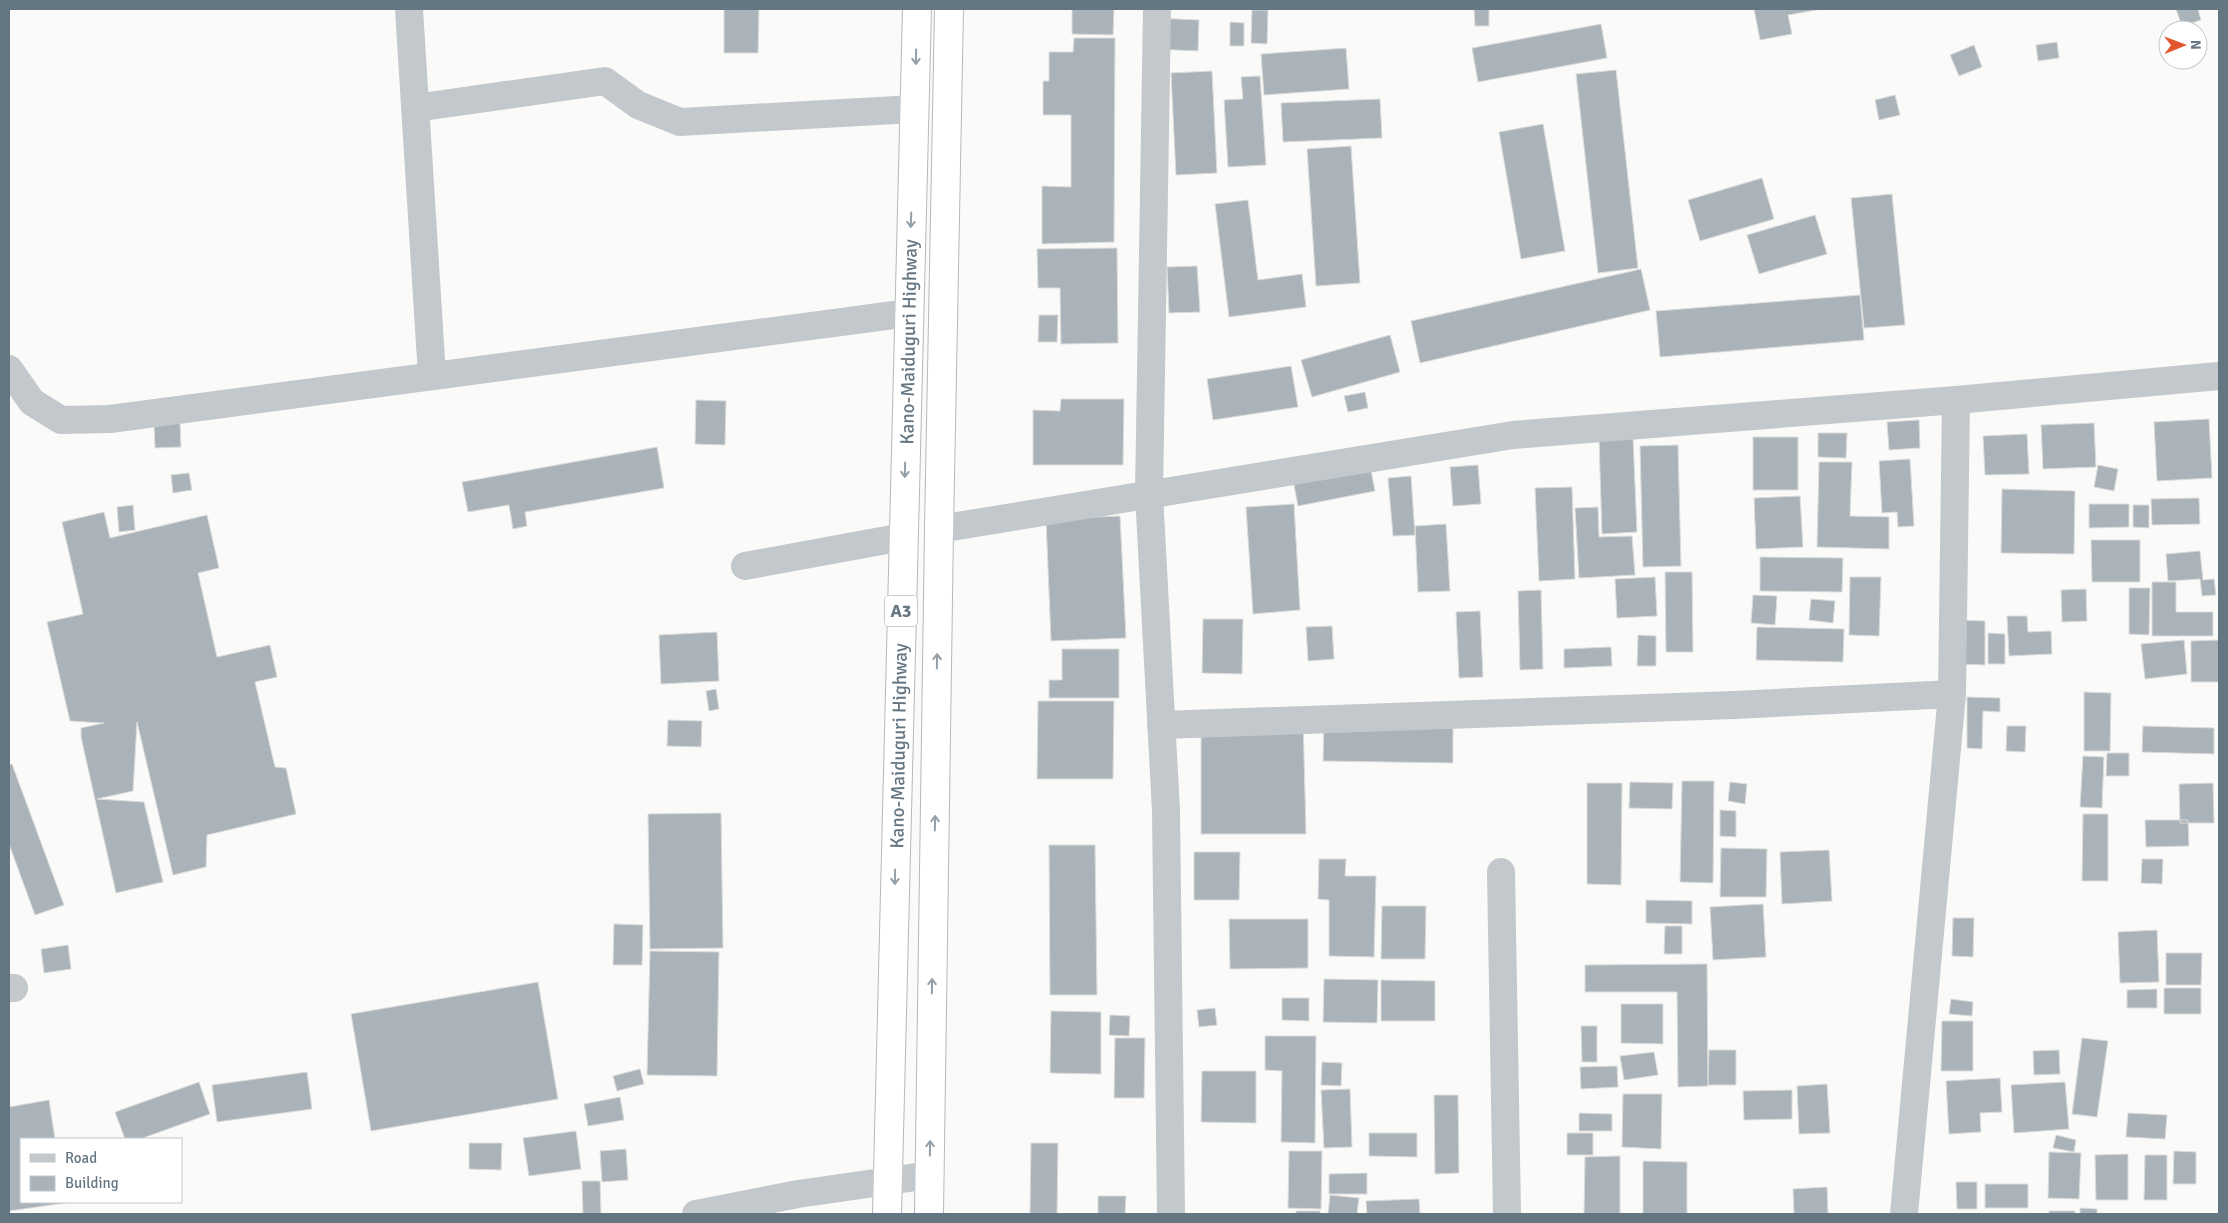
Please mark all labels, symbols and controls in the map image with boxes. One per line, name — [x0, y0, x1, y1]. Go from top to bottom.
north arrow — [2158, 20, 2208, 70]
text: N — [2187, 40, 2204, 50]
one-way arrow — [911, 49, 921, 65]
one-way arrow — [907, 212, 916, 228]
street label: Kano-Maiduguri Highway — [895, 239, 923, 445]
one-way arrow — [900, 462, 910, 478]
road number: A3 — [885, 596, 917, 626]
street label: Kano-Maiduguri Highway — [885, 643, 913, 849]
one-way arrow — [932, 653, 942, 669]
one-way arrow — [930, 815, 939, 831]
one-way arrow — [890, 868, 900, 885]
one-way arrow — [927, 978, 937, 994]
legend — [20, 1138, 182, 1203]
one-way arrow — [925, 1140, 935, 1156]
text: Road — [65, 1149, 97, 1167]
text: Building — [65, 1174, 119, 1192]

